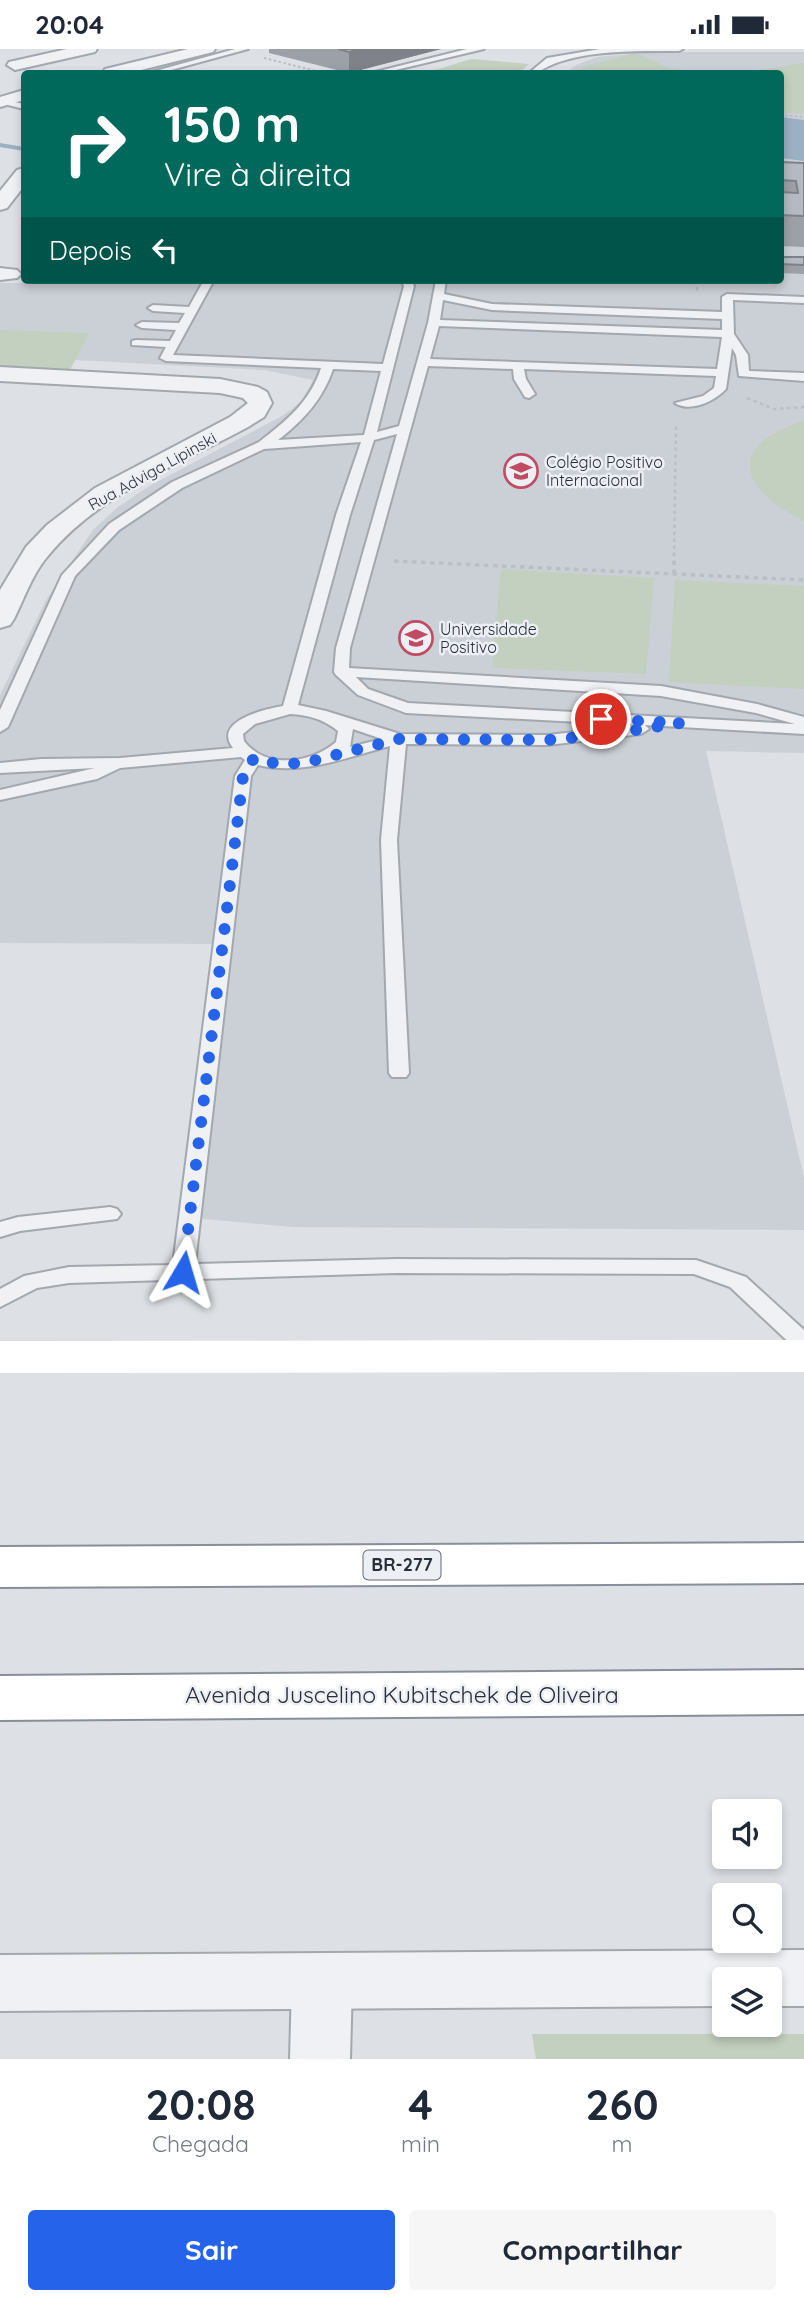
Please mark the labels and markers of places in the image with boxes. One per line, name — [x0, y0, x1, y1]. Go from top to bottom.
school or university icon: Colégio Positivo Internacional — [502, 452, 540, 490]
place label: Colégio Positivo Internacional — [546, 452, 663, 490]
school or university icon: Universidade Positivo — [397, 619, 435, 657]
place label: Universidade Positivo — [440, 619, 537, 657]
pin — [571, 689, 631, 749]

